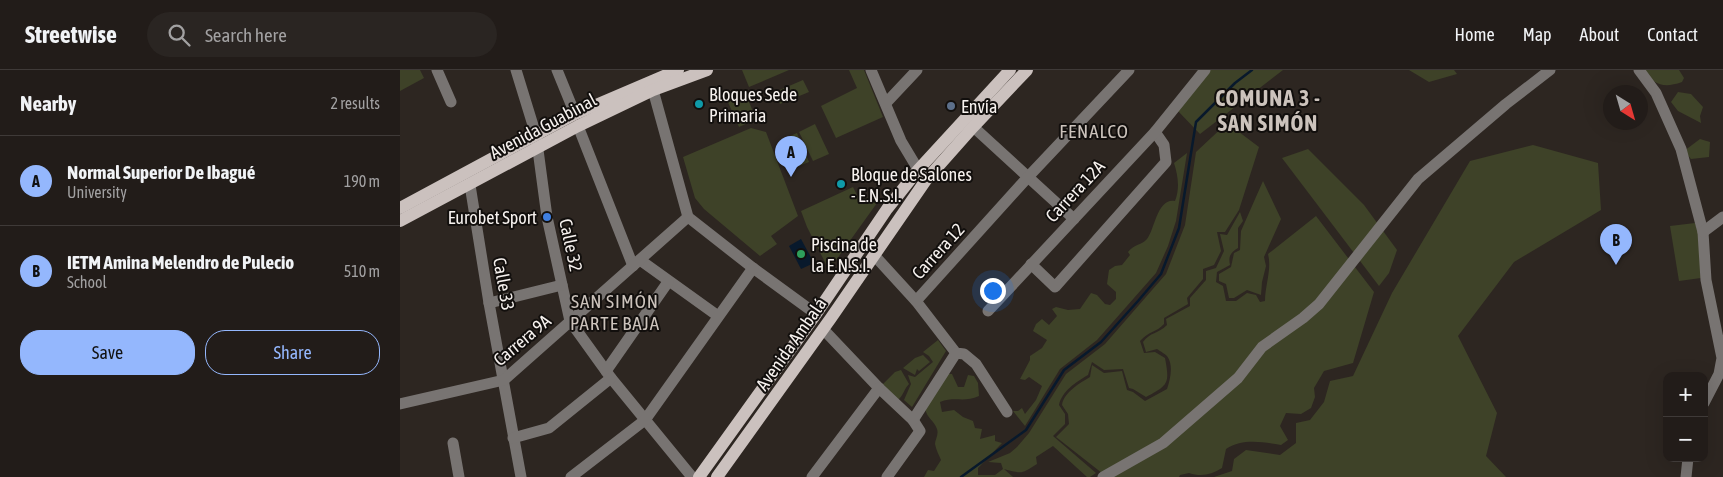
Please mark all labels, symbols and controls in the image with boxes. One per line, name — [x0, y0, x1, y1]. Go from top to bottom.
search box — [147, 12, 497, 57]
text: Streetwise — [25, 21, 117, 48]
icon: search — [165, 21, 193, 49]
text: Search here — [205, 24, 287, 46]
text: Home — [1455, 24, 1495, 45]
text: Map — [1523, 24, 1552, 45]
text: About — [1580, 24, 1619, 45]
text: Contact — [1647, 24, 1698, 45]
place label: Bloques Sede Primaria — [709, 84, 797, 126]
district label: COMUNA 3 - SAN SIMÓN — [1215, 85, 1321, 136]
north arrow — [1603, 85, 1648, 130]
street label: Avenida Guabinal — [486, 89, 600, 163]
text: Nearby — [20, 91, 76, 115]
text: 2 results — [330, 94, 380, 112]
place label: Envía — [961, 96, 997, 117]
marker: Bloques Sede Primaria — [693, 98, 705, 110]
marker: Envía — [945, 100, 957, 112]
district label: FENALCO — [1059, 120, 1129, 142]
pin: A — [775, 136, 807, 177]
street label: Carrera 12A — [1041, 156, 1109, 226]
text: Normal Superior De Ibagué — [67, 161, 255, 183]
place label: Bloque de Salones - E.N.S.I. — [851, 164, 972, 206]
text: A — [32, 172, 40, 190]
text: 190 m — [344, 172, 380, 190]
marker: Bloque de Salones - E.N.S.I. — [835, 178, 847, 190]
text: University — [67, 183, 127, 201]
place label: Eurobet Sport — [448, 207, 537, 228]
marker: Eurobet Sport — [541, 211, 553, 223]
street label: Calle 32 — [555, 217, 587, 273]
street label: Carrera 12 — [907, 219, 969, 283]
pin: B — [1600, 224, 1632, 265]
place label: Piscina de la E.N.S.I. — [811, 234, 877, 276]
marker: Piscina de la E.N.S.I. — [795, 248, 807, 260]
text: IETM Amina Melendro de Pulecio — [67, 251, 294, 273]
street label: Calle 33 — [489, 256, 519, 312]
text: B — [32, 262, 40, 280]
text: 510 m — [344, 262, 380, 280]
text: School — [67, 273, 107, 291]
your location — [980, 278, 1006, 304]
district label: SAN SIMÓN PARTE BAJA — [570, 290, 660, 334]
street label: Avenida Ambalá — [751, 294, 831, 394]
street label: Carrera 9A — [489, 310, 555, 370]
button: Save — [20, 330, 195, 375]
button: Share — [205, 330, 380, 375]
map controls — [1663, 372, 1708, 462]
button: + — [1663, 372, 1708, 417]
button: − — [1663, 417, 1708, 462]

